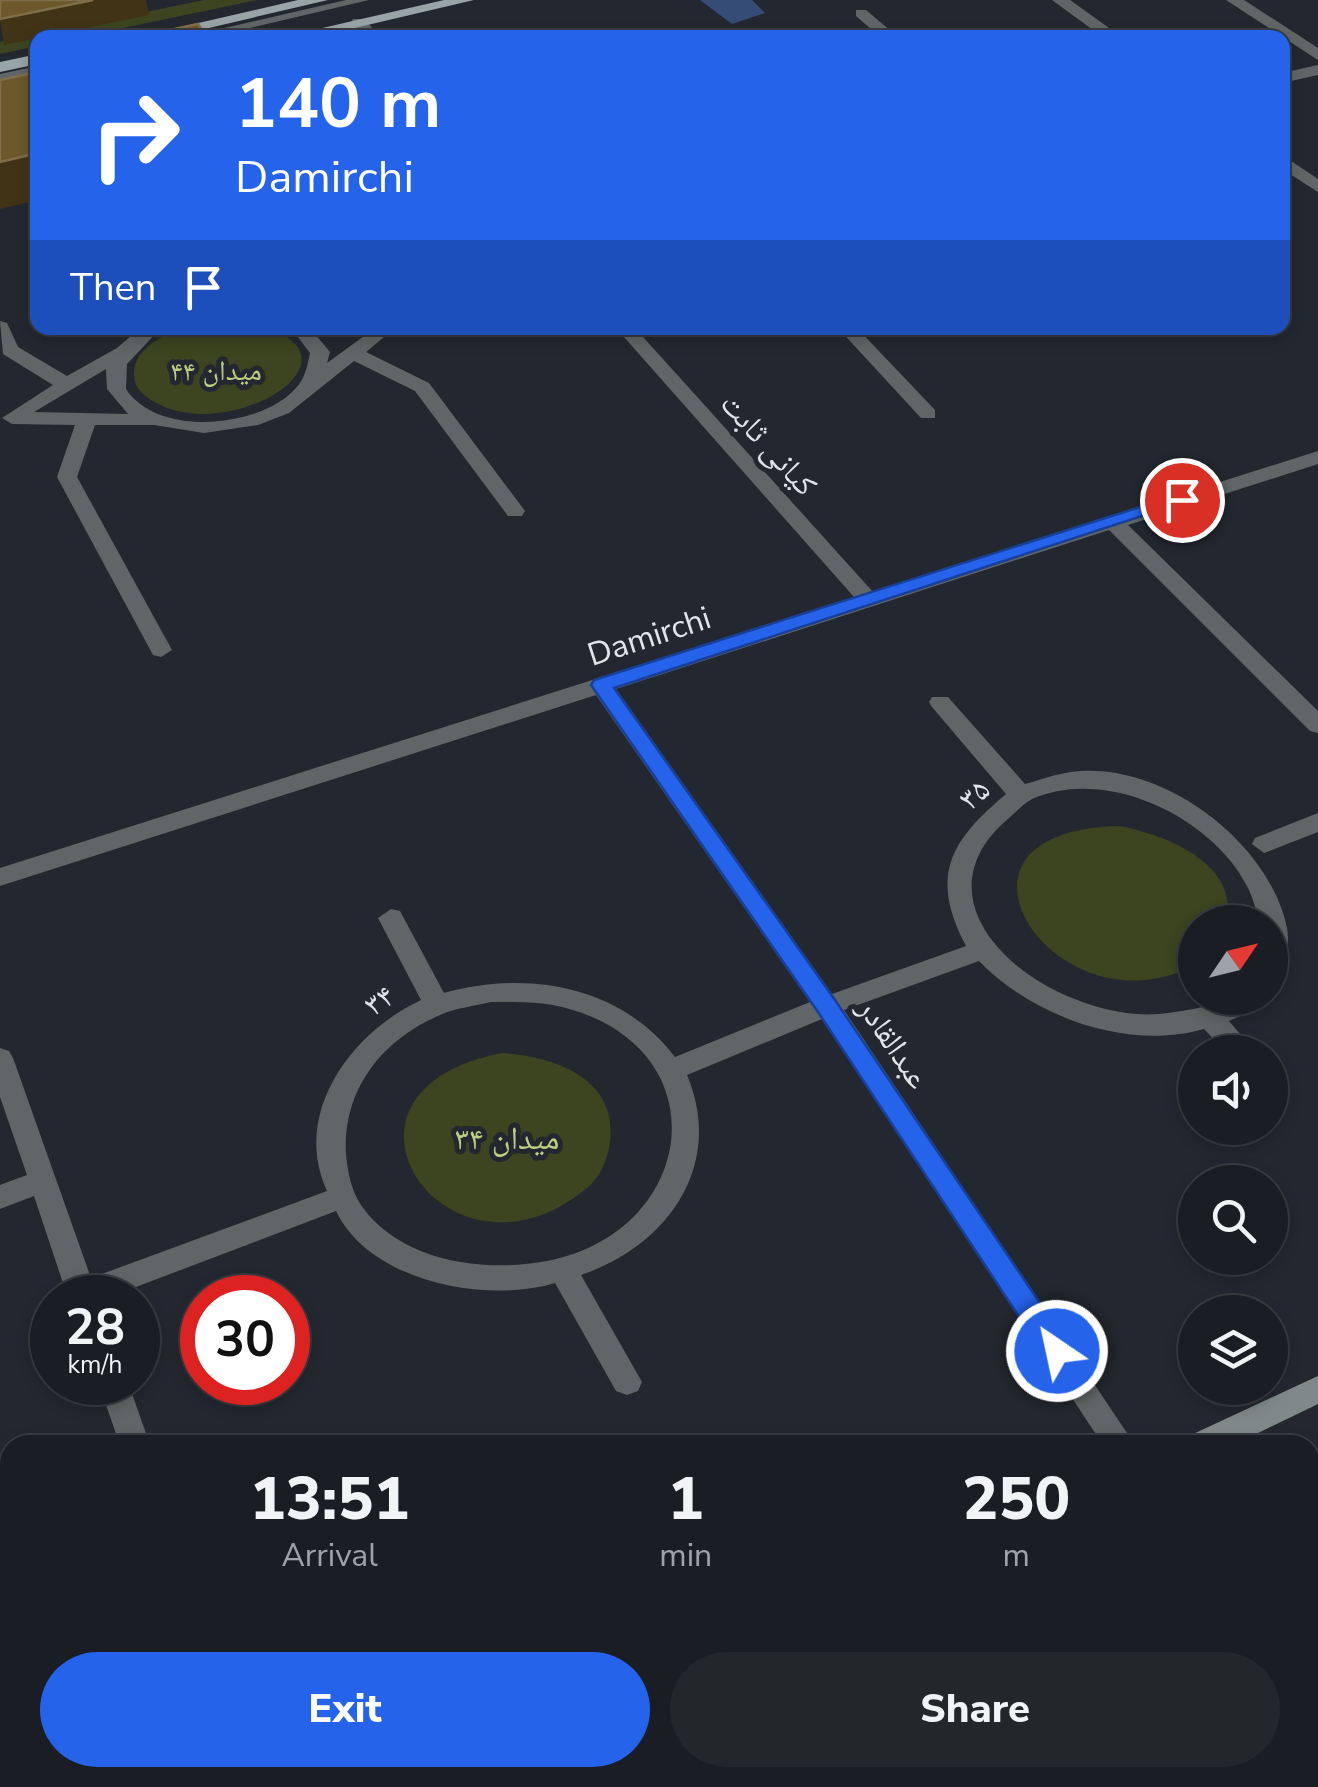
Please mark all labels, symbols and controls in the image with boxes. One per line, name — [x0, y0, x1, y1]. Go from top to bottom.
text: 140 m — [235, 56, 441, 152]
icon: right — [70, 70, 200, 200]
text: Damirchi — [235, 147, 414, 208]
icon: arrive — [176, 260, 231, 315]
text: Then — [70, 262, 156, 313]
park label: میدان ۴۴ — [170, 352, 262, 390]
street label: کیانی ثابت — [711, 383, 827, 506]
pin — [1140, 458, 1225, 543]
icon: arrive — [1155, 473, 1210, 528]
street label: Damirchi — [582, 596, 716, 677]
street label: ۳۵ — [949, 769, 999, 820]
north arrow — [1178, 905, 1288, 1015]
map controls — [1178, 905, 1288, 1405]
street label: ۳۴ — [355, 975, 403, 1026]
street label: عبدالقادر — [847, 988, 940, 1097]
button: sound — [1178, 1035, 1288, 1145]
park label: میدان ۳۴ — [455, 1117, 559, 1160]
button: search — [1178, 1165, 1288, 1275]
speed limit sign: 30 — [180, 1275, 310, 1405]
text: 28 — [65, 1293, 125, 1362]
button: layers — [1178, 1295, 1288, 1405]
position arrow — [1005, 1299, 1109, 1403]
text: km/h — [67, 1348, 123, 1382]
text: 13:51 — [250, 1458, 409, 1540]
text: 1 — [668, 1458, 704, 1540]
text: 250 — [962, 1458, 1070, 1540]
text: Arrival — [282, 1534, 378, 1577]
text: min — [659, 1534, 712, 1577]
text: m — [1002, 1534, 1030, 1577]
button: Exit — [40, 1652, 650, 1767]
button: Share — [670, 1652, 1280, 1767]

